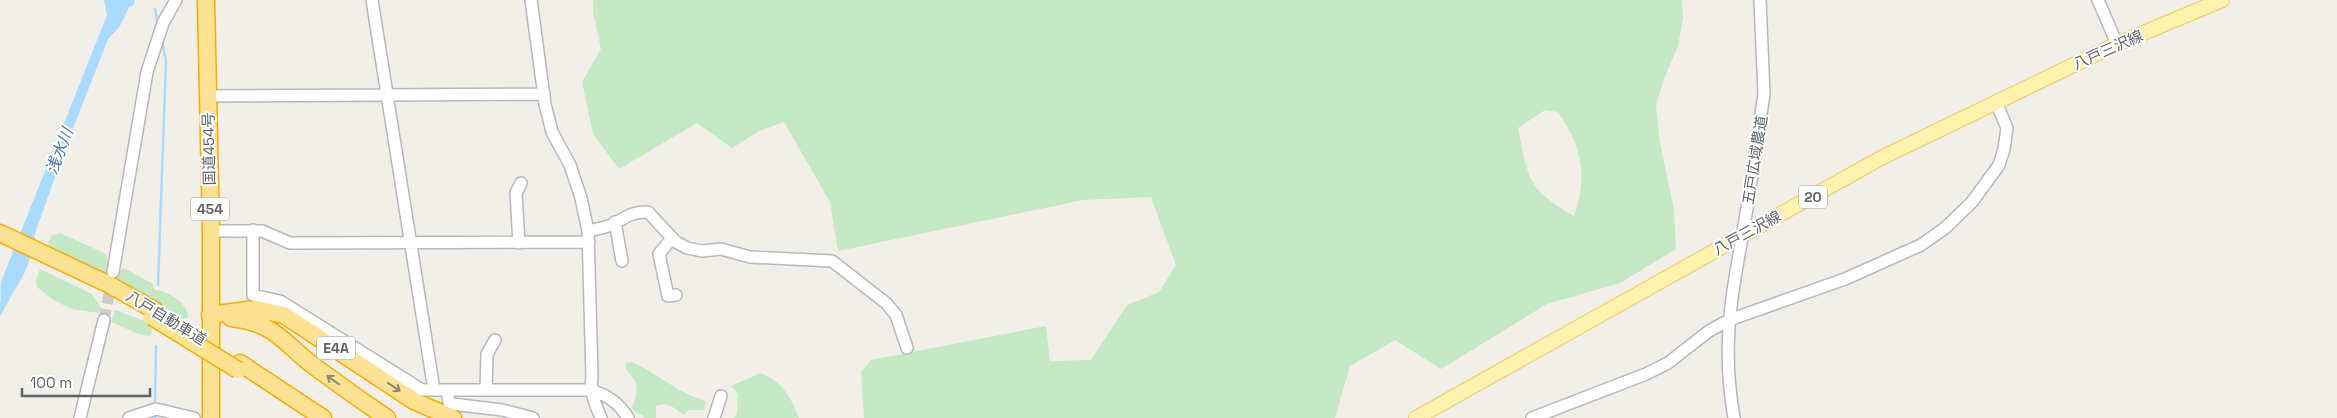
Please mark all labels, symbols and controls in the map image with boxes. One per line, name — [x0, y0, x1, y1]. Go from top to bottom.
street label: 八戸三沢線 — [2070, 26, 2146, 73]
street label: 国道454号 — [198, 112, 219, 186]
street label: 五戸広域農道 — [1738, 114, 1771, 206]
water label: 浅水川 — [41, 123, 79, 177]
road number: 20 — [1799, 186, 1827, 208]
road number: 454 — [191, 198, 229, 220]
street label: 八戸三沢線 — [1709, 206, 1784, 259]
street label: 八戸自動車道 — [123, 286, 210, 349]
road number: E4A — [317, 336, 355, 359]
scale bar — [22, 366, 150, 398]
text: 100 m — [30, 373, 72, 392]
one-way arrow — [327, 374, 340, 385]
one-way arrow — [386, 382, 400, 392]

